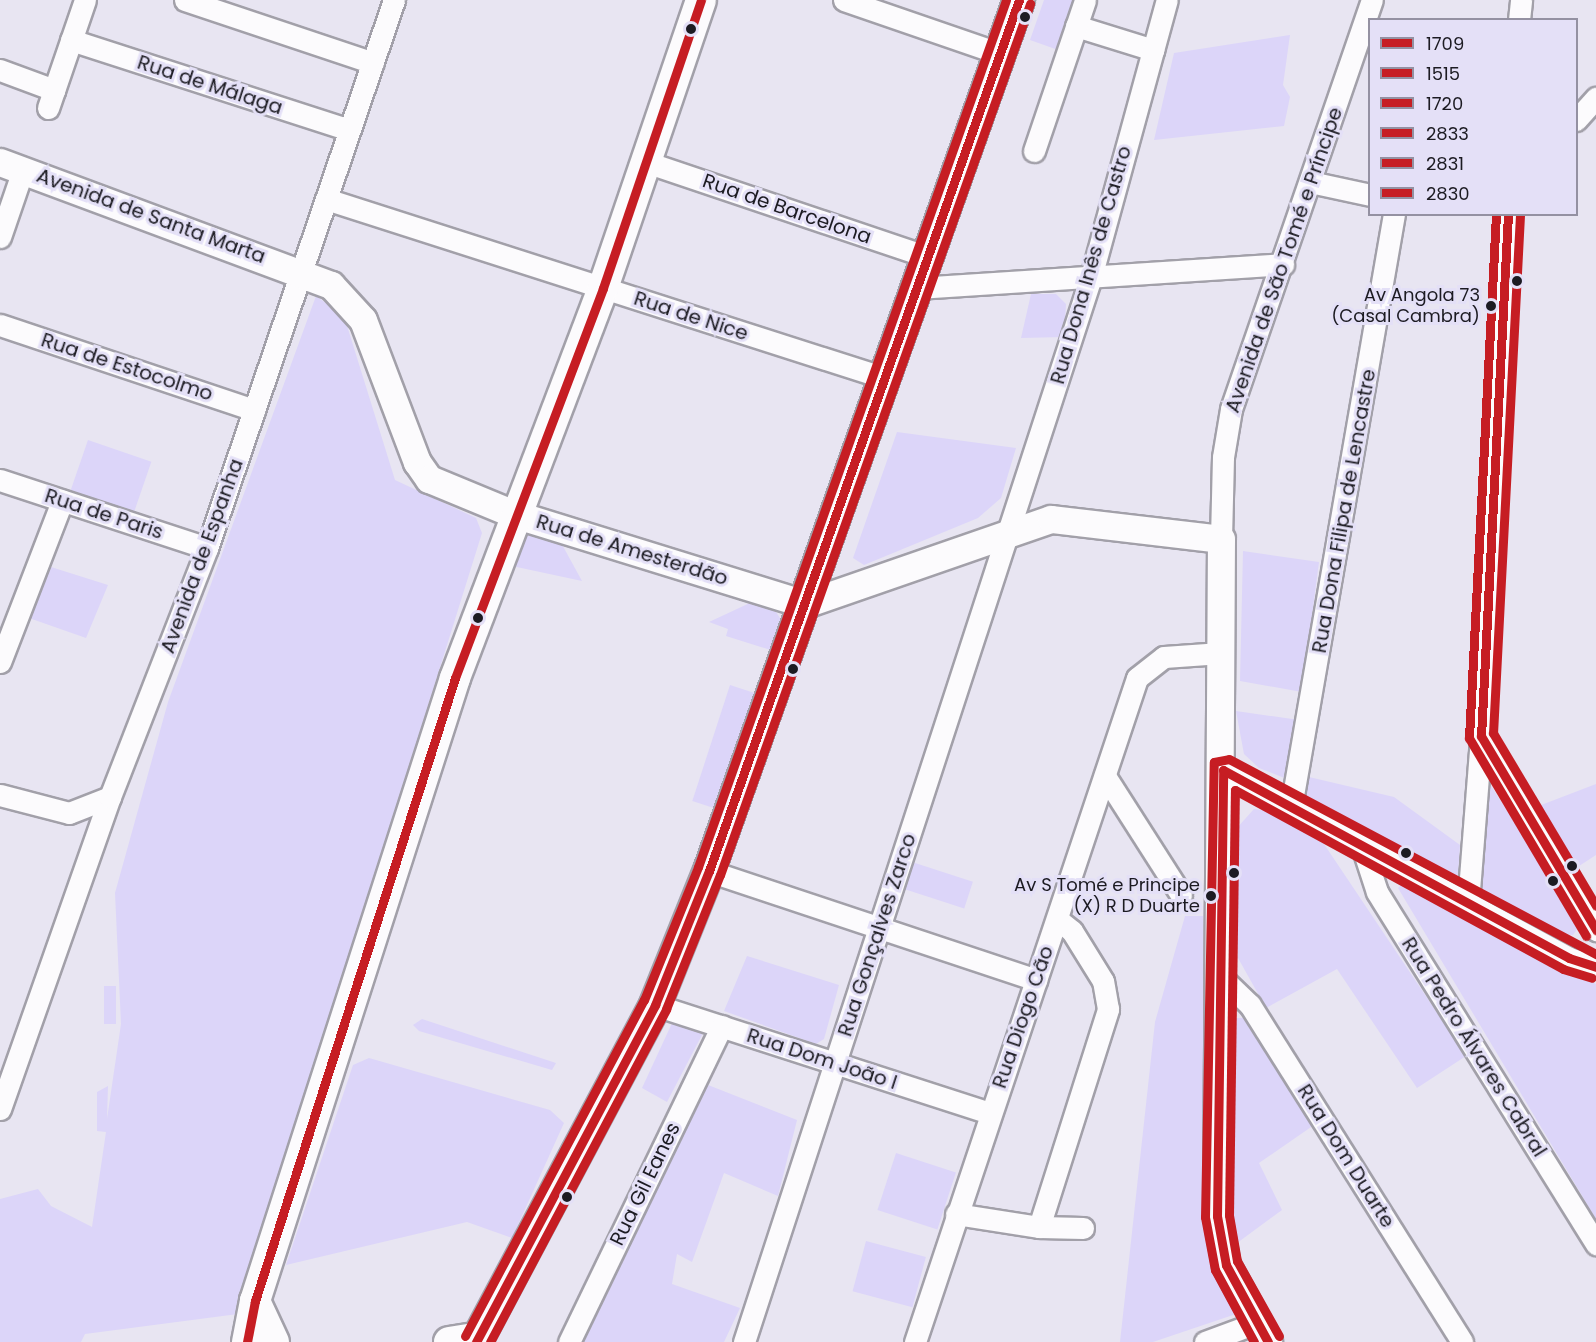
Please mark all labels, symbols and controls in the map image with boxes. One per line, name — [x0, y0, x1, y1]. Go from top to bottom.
unlabelled marker — [1019, 11, 1031, 23]
legend — [1368, 18, 1578, 216]
unlabelled marker — [685, 23, 697, 35]
text: 1709 — [1426, 31, 1464, 56]
street label: Rua de Málaga — [134, 50, 286, 120]
text: 1515 — [1426, 61, 1460, 86]
text: 1720 — [1426, 91, 1463, 116]
street label: Avenida de São Tomé e Príncipe — [1220, 104, 1348, 416]
text: 2833 — [1426, 121, 1469, 146]
street label: Rua Dona Inês de Castro — [1045, 143, 1137, 387]
text: 2831 — [1426, 151, 1464, 176]
street label: Avenida de Santa Marta — [33, 163, 269, 269]
street label: Rua de Barcelona — [699, 169, 875, 249]
text: 2830 — [1426, 181, 1470, 206]
unlabelled marker — [1511, 275, 1523, 287]
place label: Av Angola 73 (Casal Cambra) — [1331, 285, 1480, 328]
street label: Rua de Nice — [631, 286, 751, 346]
marker: Av Angola 73 (Casal Cambra) — [1485, 300, 1497, 312]
street label: Rua de Estocolmo — [38, 328, 216, 406]
street label: Rua Dona Filipa de Lencastre — [1307, 367, 1381, 655]
street label: Avenida de Espanha — [156, 455, 248, 657]
street label: Rua de Paris — [42, 484, 166, 544]
street label: Rua de Amesterdão — [533, 509, 731, 591]
unlabelled marker — [472, 612, 484, 624]
unlabelled marker — [787, 663, 799, 675]
street label: Rua Gonçalves Zarco — [833, 831, 921, 1039]
unlabelled marker — [1400, 847, 1412, 859]
unlabelled marker — [1566, 860, 1578, 872]
unlabelled marker — [1228, 867, 1240, 879]
place label: Av S Tomé e Principe (X) R D Duarte — [1014, 875, 1200, 918]
unlabelled marker — [1547, 875, 1559, 887]
marker: Av S Tomé e Principe (X) R D Duarte — [1205, 890, 1217, 902]
street label: Rua Pedro Álvares Cabral — [1397, 933, 1551, 1161]
street label: Rua Diogo Cão — [987, 943, 1059, 1091]
street label: Rua Dom João I — [744, 1023, 900, 1095]
street label: Rua Dom Duarte — [1292, 1080, 1400, 1232]
street label: Rua Gil Eanes — [605, 1119, 685, 1249]
unlabelled marker — [561, 1191, 573, 1203]

